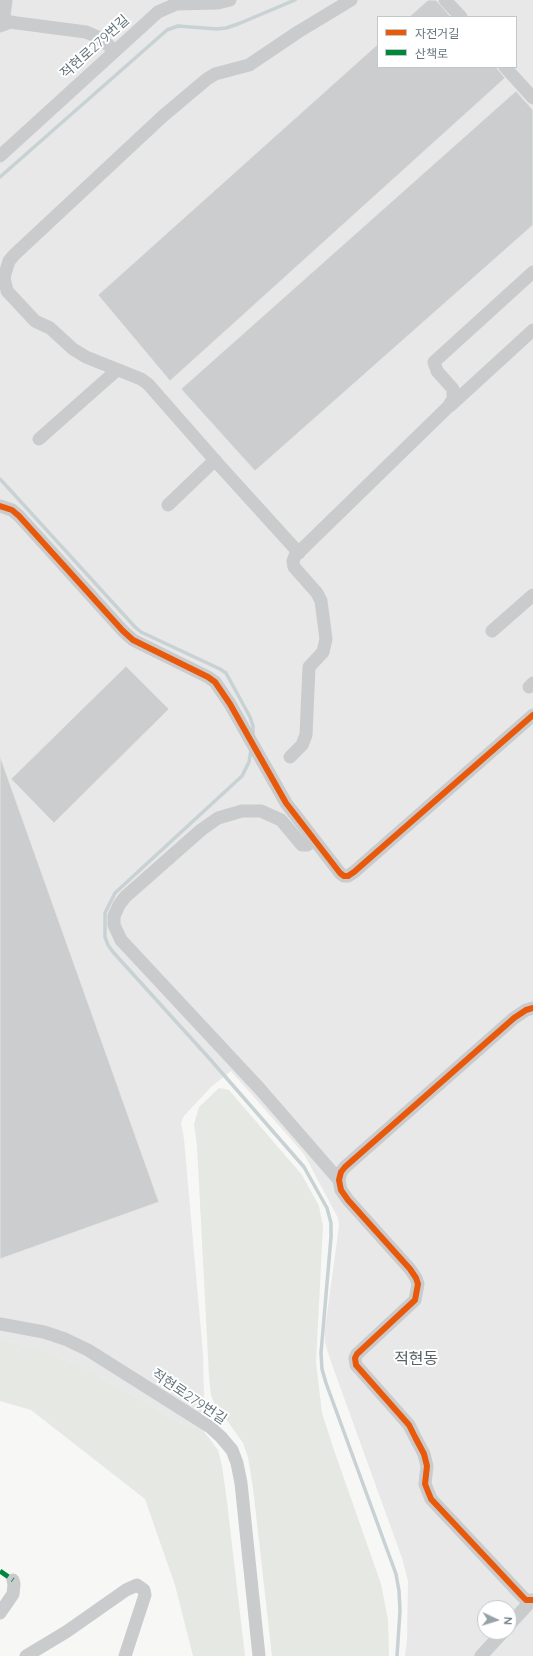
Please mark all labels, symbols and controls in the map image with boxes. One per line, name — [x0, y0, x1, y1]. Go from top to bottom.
street label: 적현로279번길 — [57, 12, 133, 82]
legend — [377, 16, 517, 68]
text: 자전거길 — [415, 26, 459, 41]
text: 산책로 — [415, 46, 448, 61]
district label: 적현동 — [394, 1349, 438, 1369]
street label: 적현로279번길 — [148, 1366, 230, 1428]
north arrow — [477, 1600, 517, 1640]
text: N — [501, 1616, 515, 1625]

